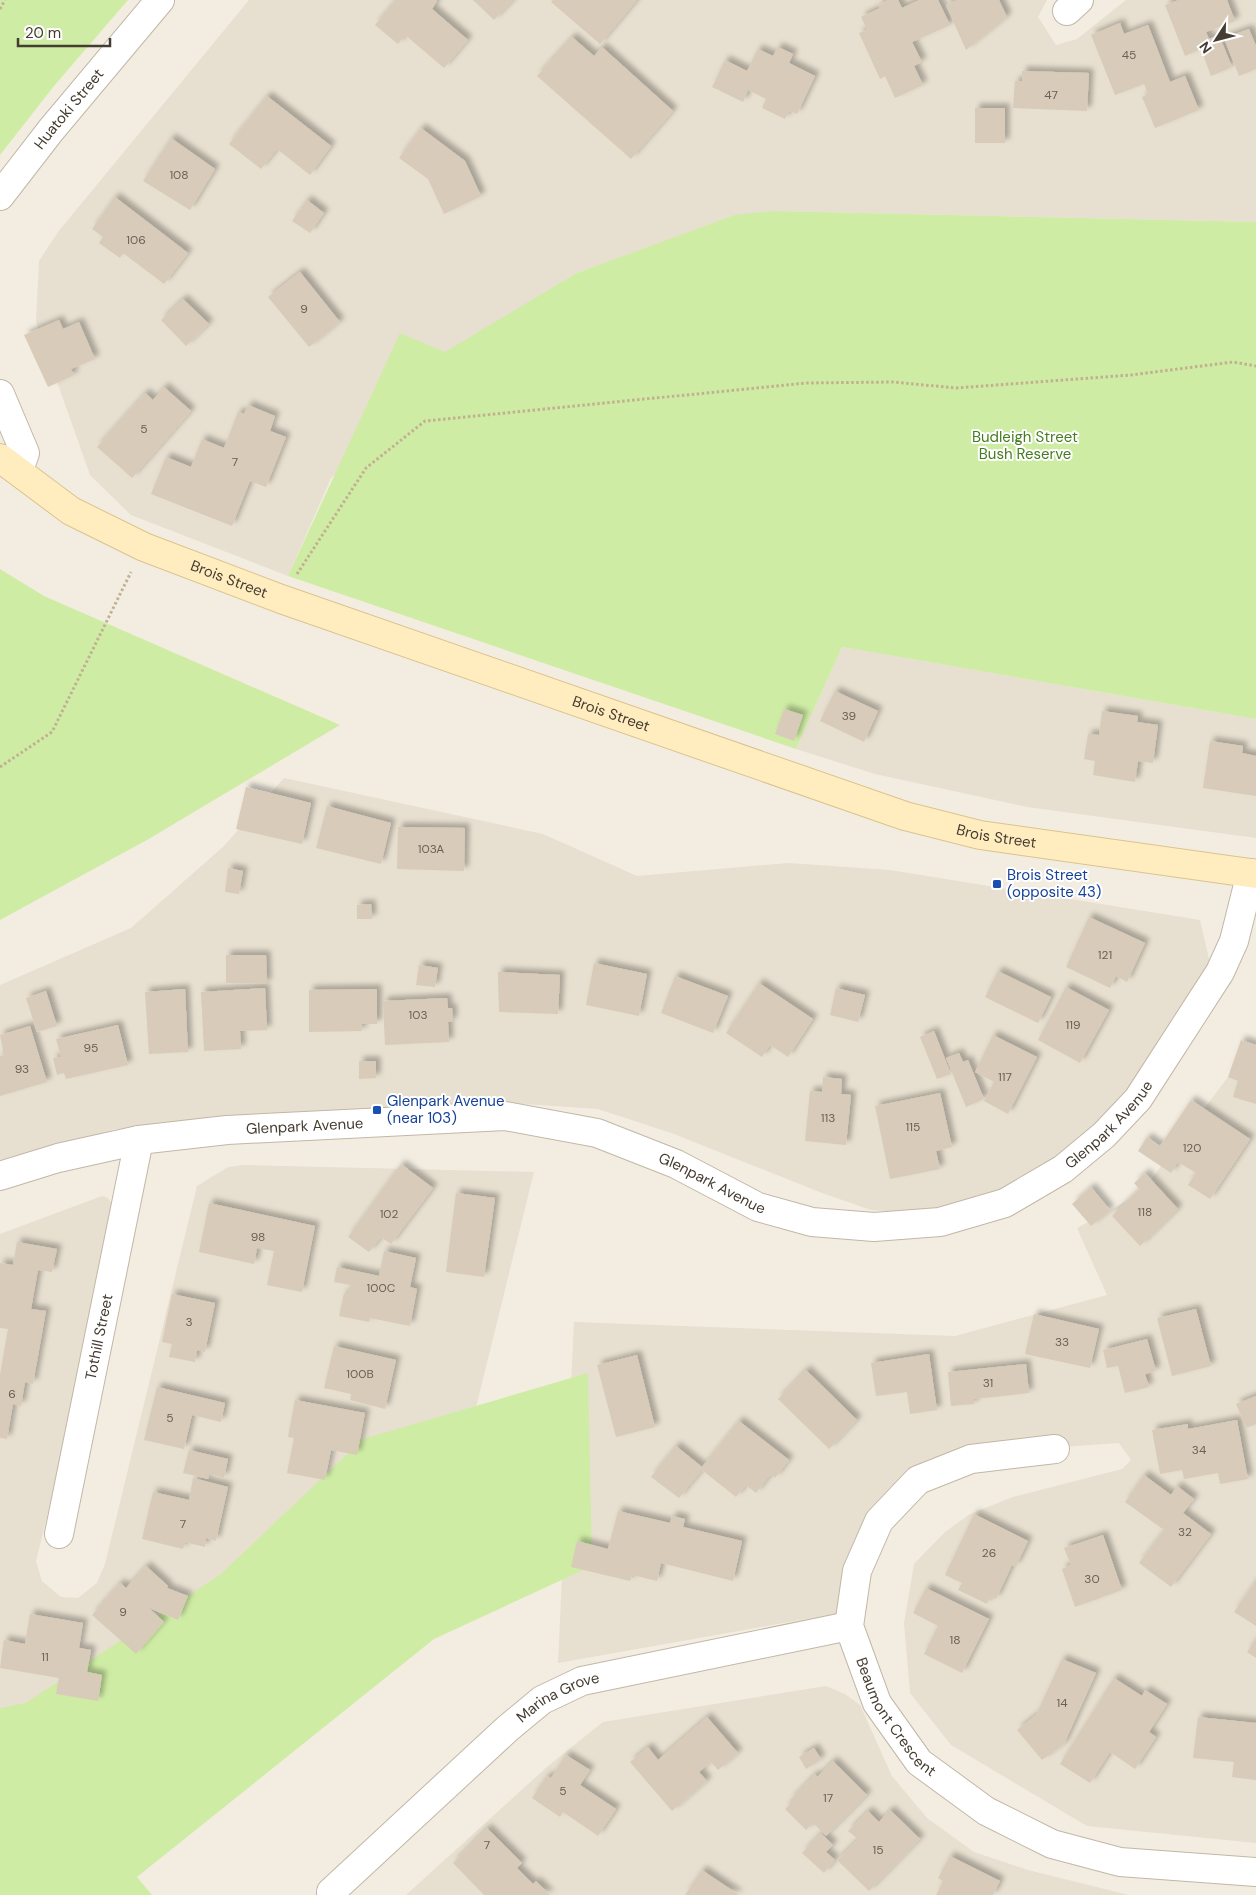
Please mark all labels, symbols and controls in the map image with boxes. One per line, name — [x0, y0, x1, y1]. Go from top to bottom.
scale bar — [18, 15, 110, 47]
north arrow — [1191, 15, 1241, 65]
text: 20 m — [25, 23, 61, 43]
text: N — [1195, 38, 1216, 57]
house number: 45 — [1122, 47, 1136, 63]
street label: Huatoki Street — [30, 64, 108, 153]
house number: 47 — [1044, 87, 1058, 103]
house number: 108 — [169, 167, 189, 183]
house number: 106 — [126, 232, 146, 248]
house number: 9 — [300, 301, 308, 317]
house number: 5 — [140, 421, 148, 437]
park label: Budleigh Street Bush Reserve — [972, 427, 1078, 464]
house number: 7 — [232, 454, 238, 470]
street label: Brois Street — [188, 556, 271, 603]
street label: Brois Street — [570, 691, 653, 737]
house number: 39 — [842, 708, 856, 724]
street label: Brois Street — [954, 819, 1038, 853]
house number: 103A — [418, 841, 444, 857]
place label: Brois Street (opposite 43) — [1007, 865, 1101, 902]
marker: Brois Street (opposite 43) — [991, 878, 1003, 890]
house number: 121 — [1098, 947, 1112, 963]
house number: 103 — [408, 1007, 428, 1023]
house number: 119 — [1065, 1017, 1081, 1033]
house number: 95 — [84, 1040, 98, 1056]
house number: 93 — [15, 1061, 29, 1077]
house number: 117 — [998, 1069, 1012, 1085]
street label: Glenpark Avenue — [1061, 1077, 1157, 1173]
place label: Glenpark Avenue (near 103) — [387, 1091, 504, 1128]
marker: Glenpark Avenue (near 103) — [371, 1104, 383, 1116]
house number: 113 — [821, 1110, 835, 1126]
street label: Glenpark Avenue — [245, 1113, 364, 1139]
house number: 115 — [906, 1119, 920, 1135]
house number: 120 — [1183, 1140, 1201, 1156]
street label: Glenpark Avenue — [656, 1148, 768, 1219]
house number: 118 — [1138, 1204, 1152, 1220]
house number: 102 — [380, 1206, 398, 1222]
house number: 98 — [251, 1229, 265, 1245]
house number: 100C — [367, 1280, 396, 1296]
street label: Tothill Street — [81, 1292, 117, 1382]
house number: 3 — [185, 1314, 193, 1330]
house number: 33 — [1055, 1334, 1069, 1350]
house number: 100B — [346, 1366, 374, 1382]
house number: 31 — [983, 1375, 993, 1391]
house number: 6 — [8, 1386, 16, 1402]
house number: 5 — [166, 1410, 174, 1426]
house number: 34 — [1192, 1442, 1206, 1458]
house number: 7 — [180, 1516, 186, 1532]
house number: 32 — [1178, 1524, 1192, 1540]
house number: 26 — [982, 1545, 996, 1561]
house number: 30 — [1084, 1571, 1100, 1587]
house number: 9 — [119, 1604, 127, 1620]
house number: 18 — [949, 1632, 961, 1648]
house number: 11 — [41, 1649, 49, 1665]
street label: Beaumont Crescent — [851, 1655, 940, 1781]
street label: Marina Grove — [512, 1668, 601, 1727]
house number: 14 — [1056, 1695, 1068, 1711]
house number: 5 — [559, 1783, 567, 1799]
house number: 17 — [823, 1790, 833, 1806]
house number: 7 — [484, 1837, 490, 1853]
house number: 15 — [872, 1842, 884, 1858]

